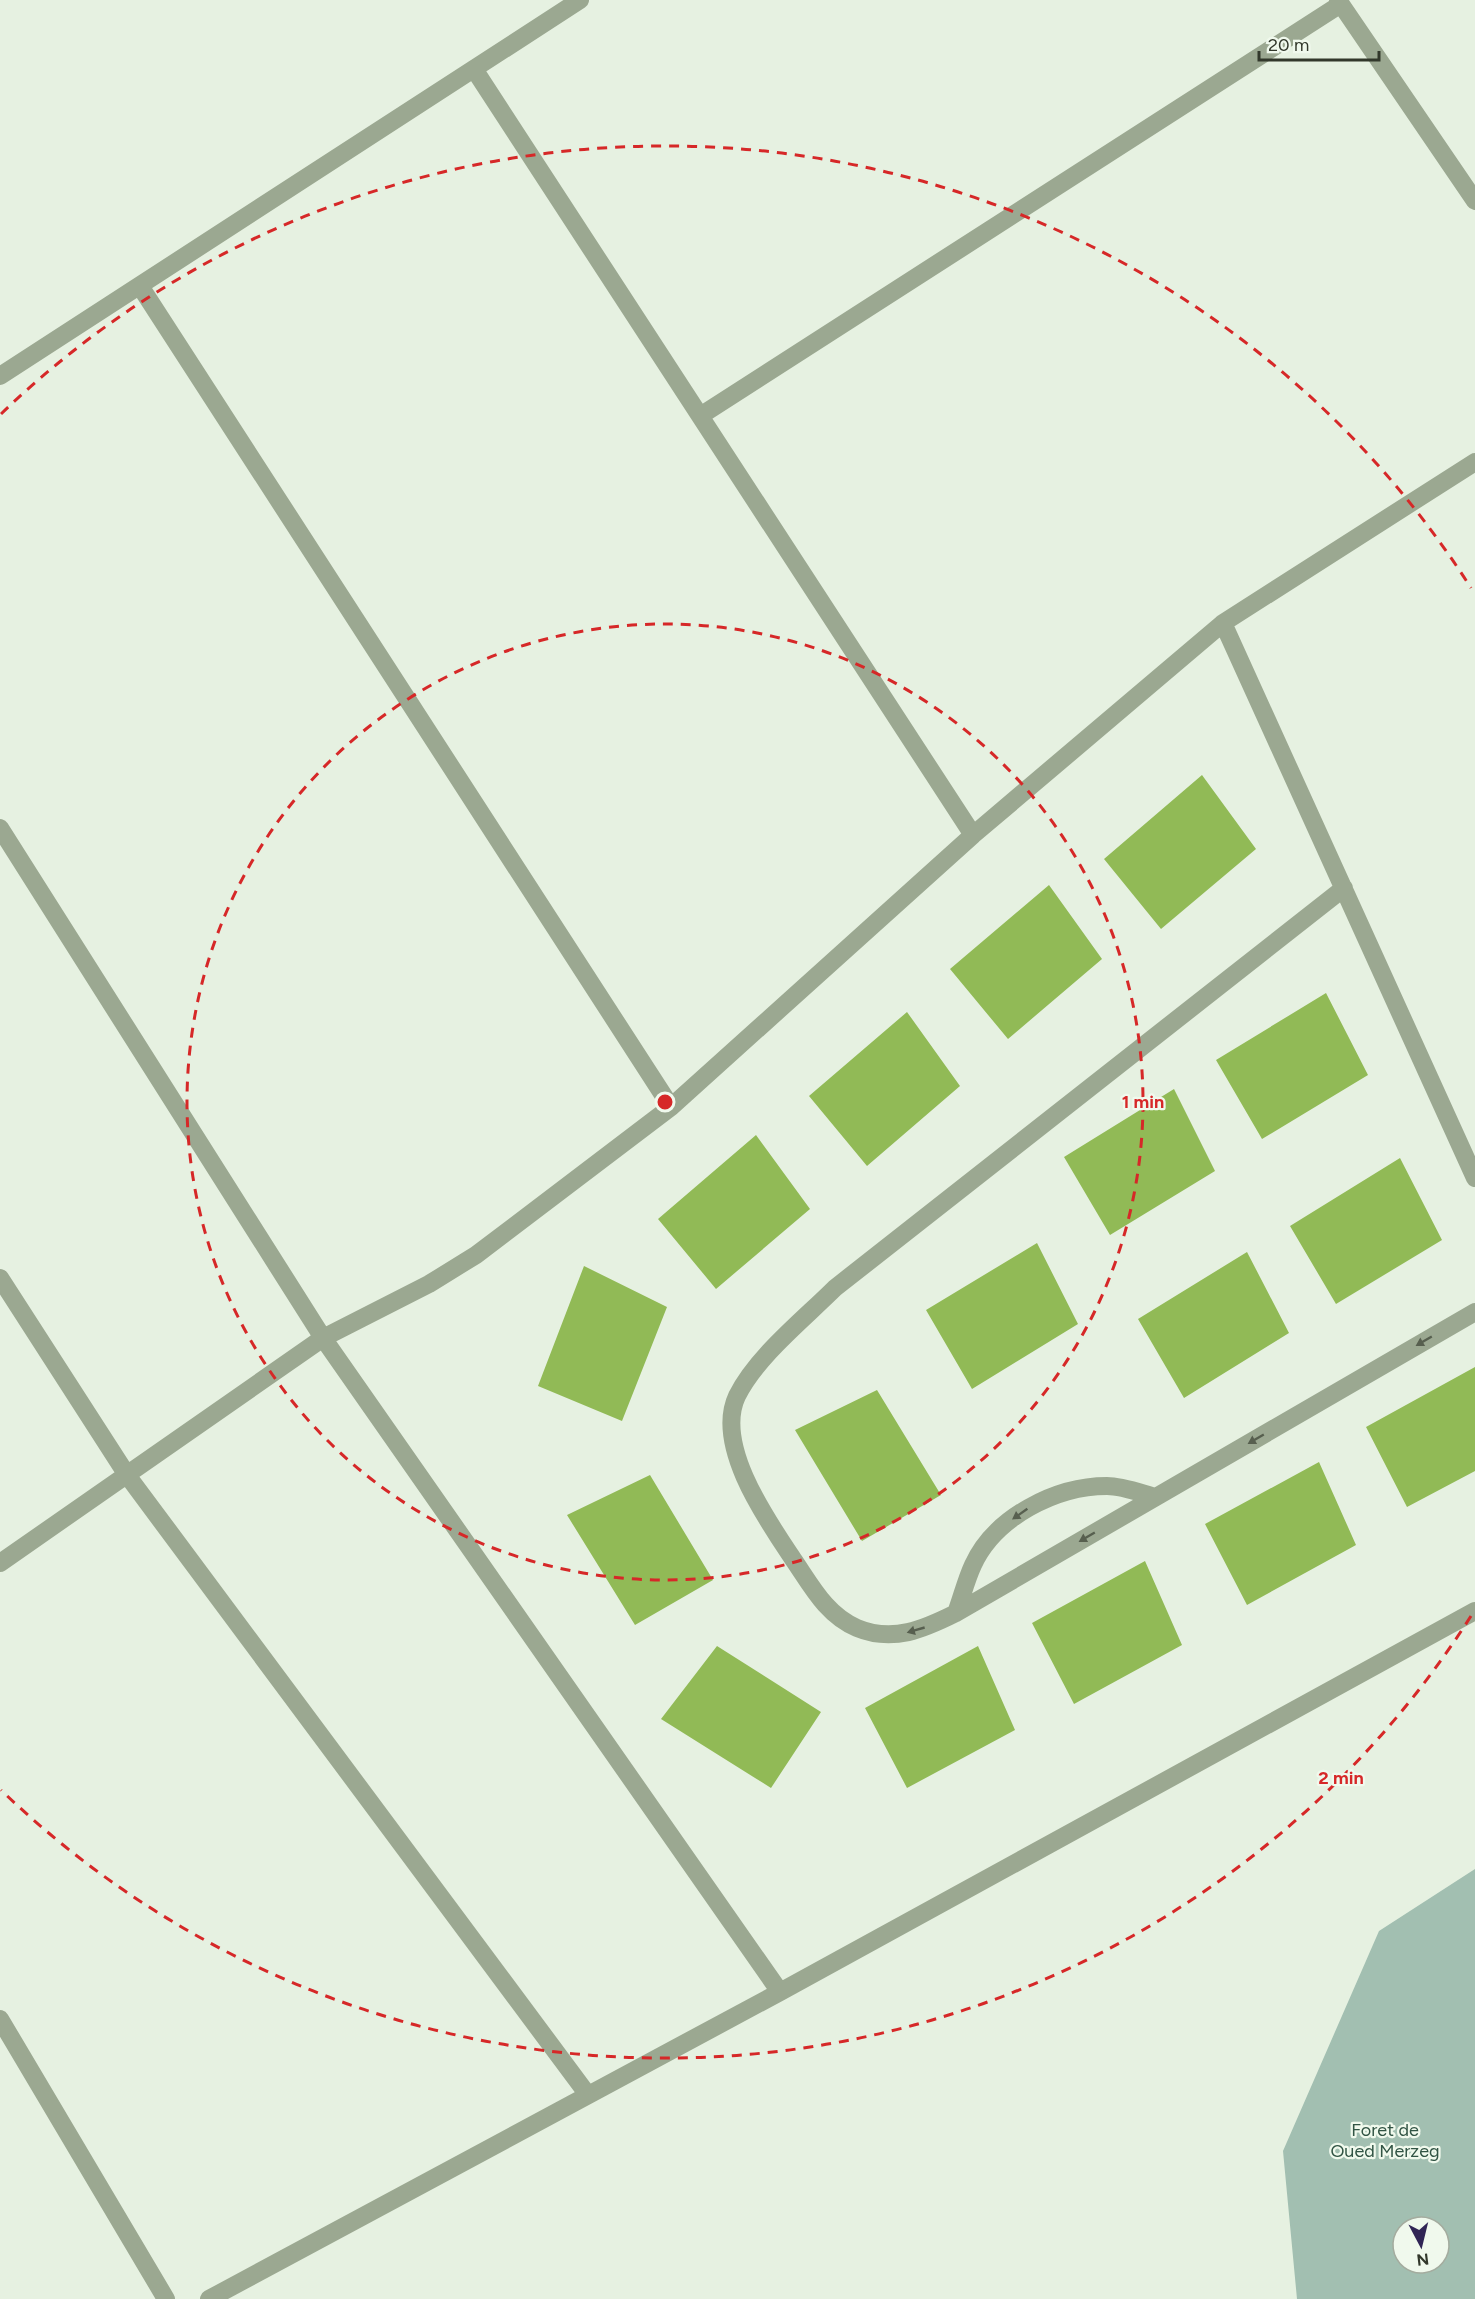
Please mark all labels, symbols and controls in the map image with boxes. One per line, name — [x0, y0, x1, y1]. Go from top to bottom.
scale bar — [1259, 24, 1379, 62]
text: 20 m — [1268, 34, 1309, 56]
text: 1 min — [1122, 1091, 1164, 1113]
centre of rings — [655, 1092, 675, 1112]
one-way arrow — [1415, 1336, 1432, 1346]
one-way arrow — [1247, 1434, 1264, 1444]
one-way arrow — [1013, 1508, 1029, 1520]
one-way arrow — [1079, 1531, 1095, 1542]
one-way arrow — [907, 1626, 925, 1635]
text: 2 min — [1318, 1767, 1364, 1789]
park label: Foret de Oued Merzeg — [1330, 2119, 1440, 2162]
north arrow — [1391, 2215, 1451, 2275]
text: N — [1415, 2249, 1430, 2270]

